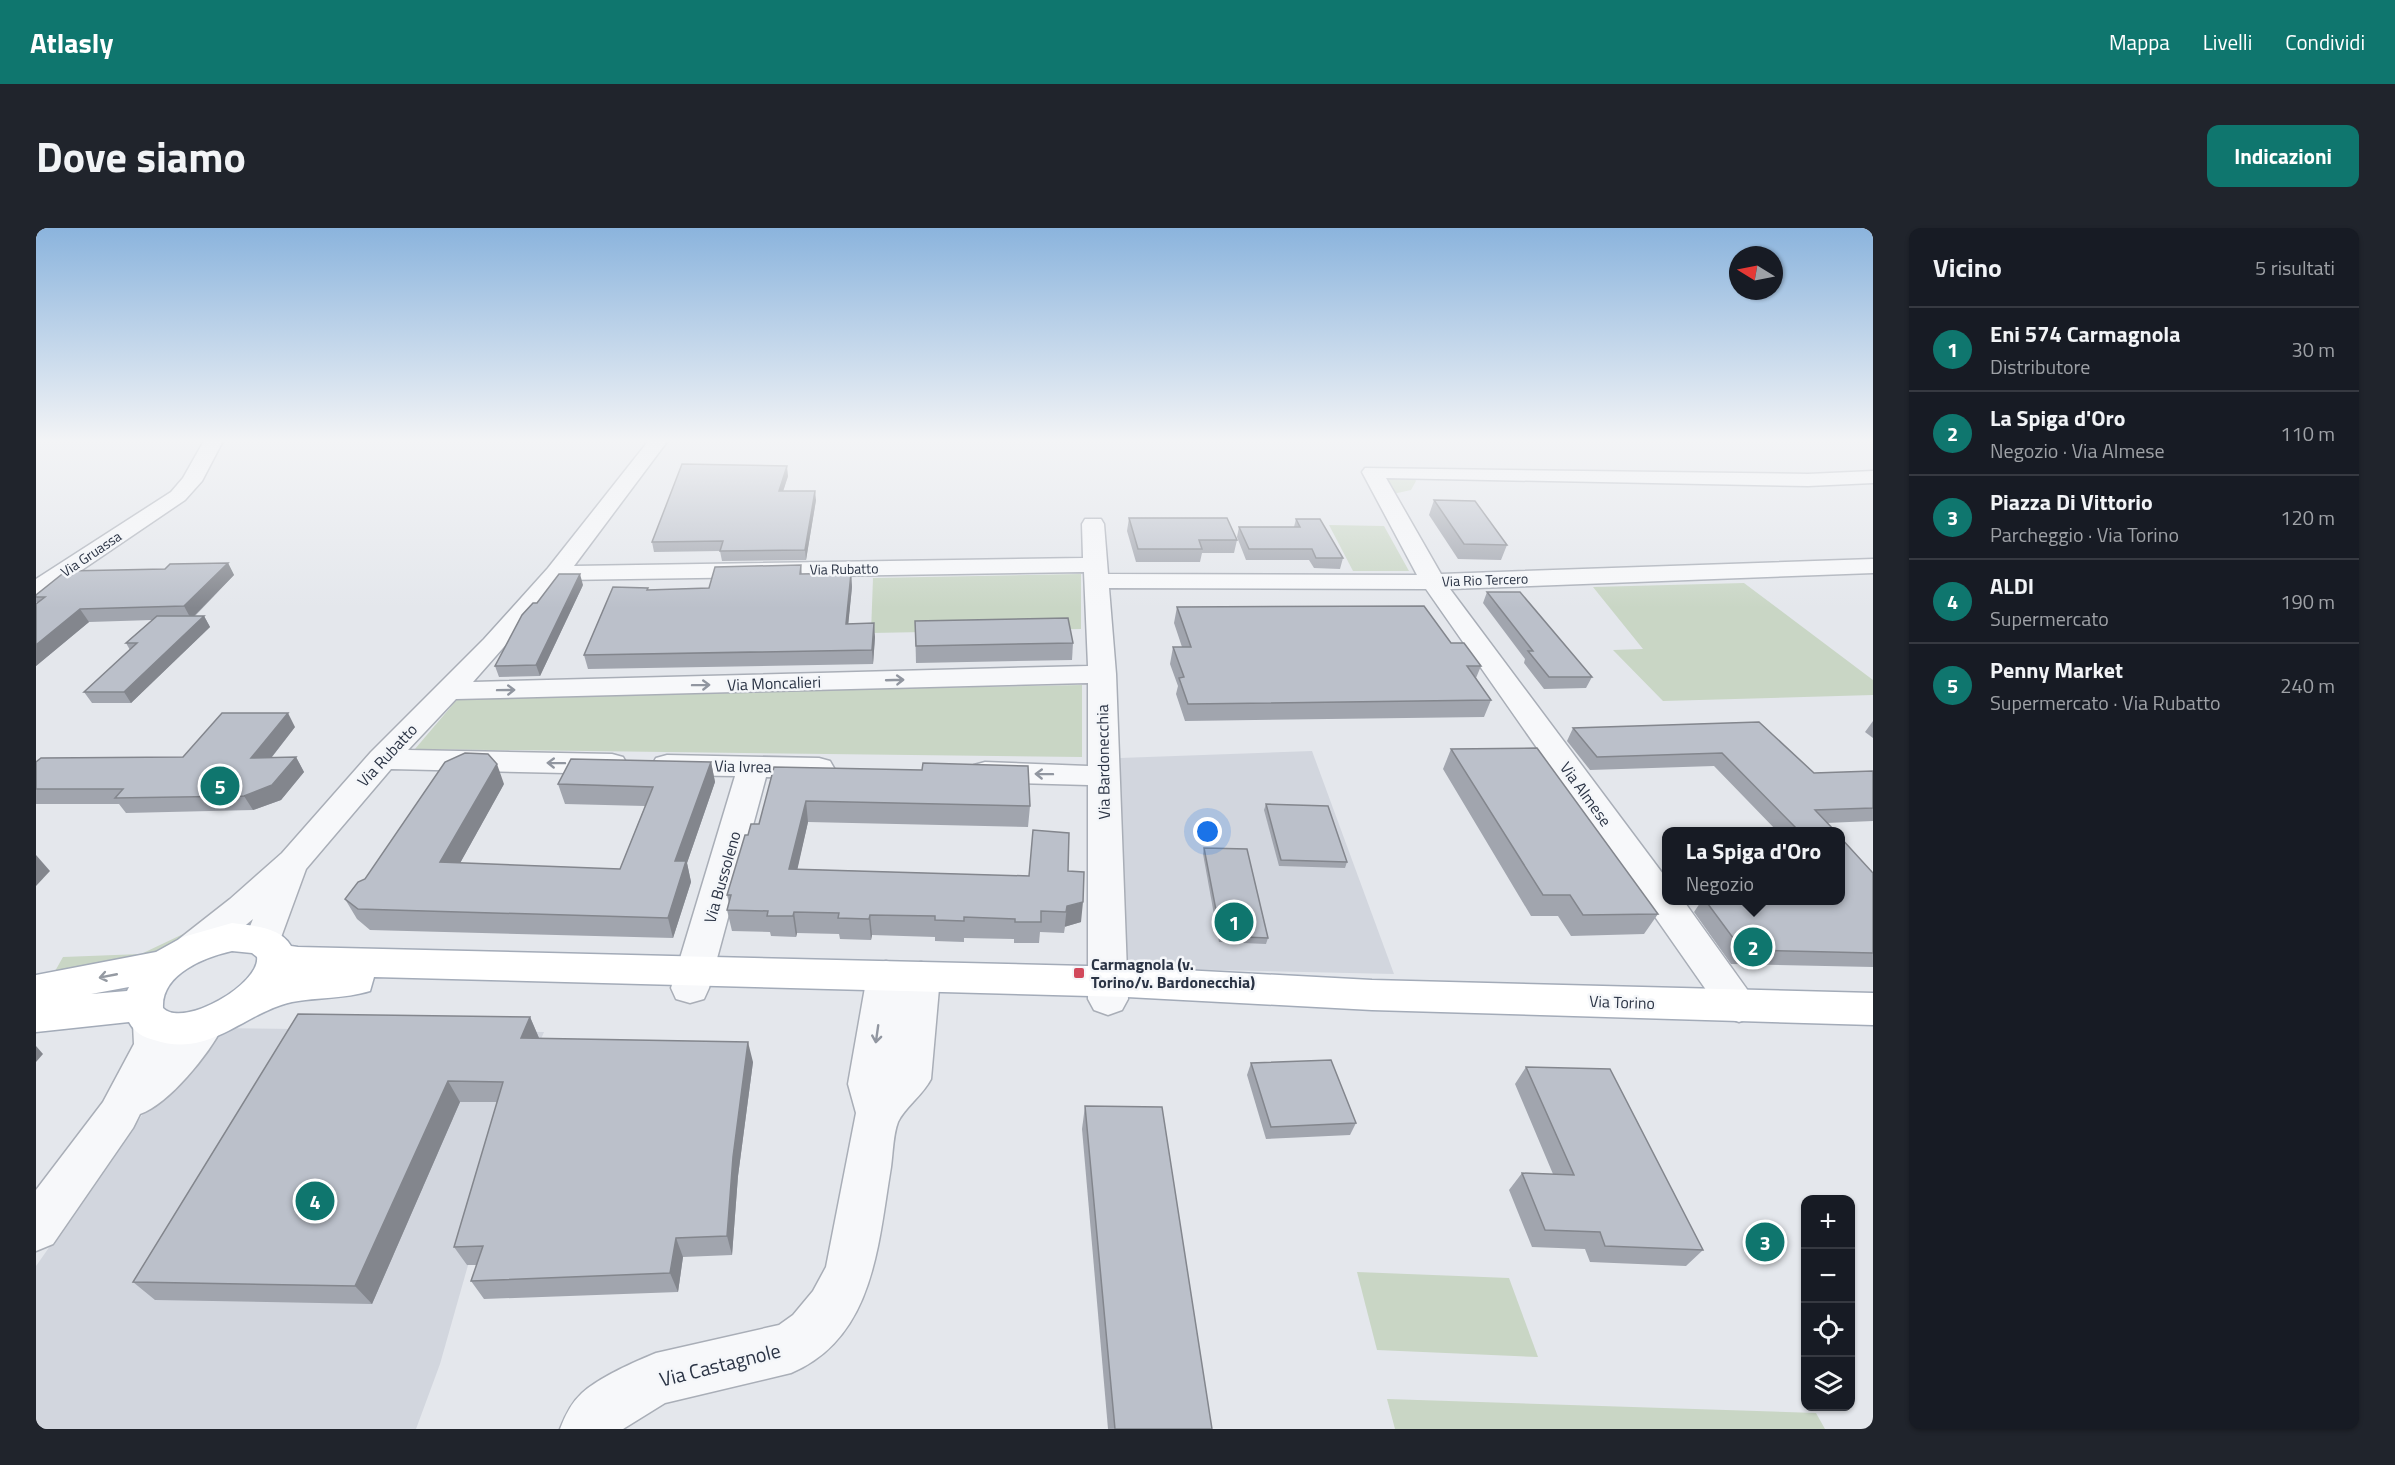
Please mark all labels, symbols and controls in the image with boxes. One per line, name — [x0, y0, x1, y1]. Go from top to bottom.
text: Atlasly — [30, 21, 113, 64]
text: Mappa — [2109, 26, 2170, 58]
text: Livelli — [2203, 26, 2252, 58]
text: Condividi — [2285, 26, 2365, 58]
text: Dove siamo — [36, 124, 246, 188]
button: Indicazioni — [2207, 125, 2359, 187]
north arrow — [1729, 246, 1783, 300]
text: Vicino — [1933, 248, 2002, 287]
text: 5 risultati — [2255, 252, 2335, 283]
text: Eni 574 Carmagnola — [1990, 317, 2181, 351]
text: 1 — [1947, 334, 1958, 365]
text: 30 m — [2291, 334, 2335, 365]
text: Distributore — [1990, 351, 2090, 382]
text: La Spiga d'Oro — [1990, 401, 2125, 435]
text: 2 — [1947, 418, 1958, 449]
text: 110 m — [2280, 418, 2335, 449]
text: Negozio · Via Almese — [1990, 435, 2165, 466]
text: Piazza Di Vittorio — [1990, 485, 2153, 519]
text: 3 — [1947, 502, 1958, 533]
text: 120 m — [2280, 502, 2335, 533]
text: Parcheggio · Via Torino — [1990, 519, 2179, 550]
street label: Via Gruassa — [56, 526, 125, 582]
street label: Via Rubatto — [809, 557, 879, 580]
street label: Via Rio Tercero — [1441, 567, 1529, 592]
text: ALDI — [1990, 569, 2034, 603]
text: 4 — [1947, 586, 1958, 617]
text: 190 m — [2280, 586, 2335, 617]
text: Supermercato — [1990, 603, 2109, 634]
text: Penny Market — [1990, 653, 2123, 687]
street label: Via Moncalieri — [727, 669, 821, 697]
text: 5 — [1947, 670, 1958, 701]
text: 240 m — [2280, 670, 2335, 701]
one-way arrow — [885, 674, 905, 685]
one-way arrow — [690, 679, 710, 691]
one-way arrow — [495, 684, 515, 696]
text: Supermercato · Via Rubatto — [1990, 687, 2220, 718]
street label: Via Bardonecchia — [1090, 704, 1116, 820]
street label: Via Rubatto — [351, 718, 423, 792]
street label: Via Ivrea — [714, 754, 772, 778]
one-way arrow — [546, 757, 566, 768]
street label: Via Almese — [1554, 757, 1618, 831]
pin: 5 — [200, 764, 240, 808]
one-way arrow — [1035, 768, 1055, 780]
your location — [1193, 817, 1222, 846]
popup — [1662, 827, 1845, 905]
street label: Via Bussoleno — [697, 828, 747, 926]
text: La Spiga d'Oro — [1686, 834, 1821, 868]
text: Negozio — [1686, 868, 1754, 899]
pin: 1 — [1214, 900, 1254, 944]
pin: 2 — [1734, 924, 1772, 970]
place label: Carmagnola (v. Torino/v. Bardonecchia) — [1091, 952, 1255, 994]
marker: Carmagnola (v. Torino/v. Bardonecchia) — [1072, 966, 1086, 980]
one-way arrow — [99, 971, 119, 982]
street label: Via Torino — [1589, 989, 1655, 1015]
one-way arrow — [871, 1024, 882, 1043]
pin: 4 — [296, 1178, 334, 1224]
map controls — [1801, 1195, 1855, 1411]
button: + — [1801, 1195, 1855, 1249]
pin: 3 — [1746, 1220, 1784, 1264]
button: − — [1801, 1249, 1855, 1303]
button: locate — [1801, 1303, 1855, 1357]
street label: Via Castagnole — [656, 1334, 784, 1395]
button: layers — [1801, 1357, 1855, 1411]

